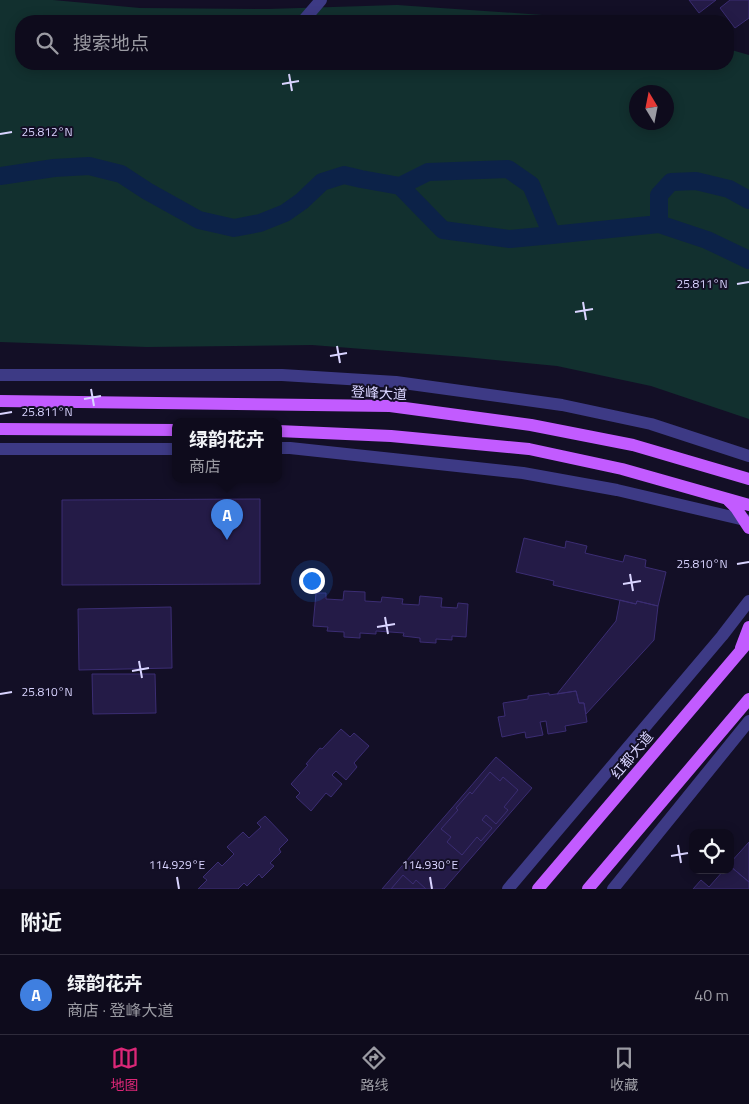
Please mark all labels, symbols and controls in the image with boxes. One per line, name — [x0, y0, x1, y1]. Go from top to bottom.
search box — [15, 15, 734, 70]
text: 搜索地点 — [73, 28, 149, 57]
icon: search — [33, 29, 61, 57]
north arrow — [629, 85, 674, 130]
text: 25.812°N — [21, 122, 73, 141]
text: 25.811°N — [676, 274, 728, 293]
street label: 登峰大道 — [351, 381, 408, 404]
text: 25.811°N — [21, 402, 73, 421]
popup — [172, 418, 282, 483]
text: 绿韵花卉 — [189, 424, 265, 453]
text: 商店 — [189, 454, 221, 478]
pin: A — [211, 499, 243, 540]
text: 25.810°N — [676, 554, 728, 573]
your location — [299, 568, 325, 594]
text: 25.810°N — [21, 682, 73, 701]
street label: 红都大道 — [606, 726, 658, 783]
map controls — [689, 829, 734, 874]
button: locate — [689, 829, 734, 874]
text: 114.929°E — [149, 855, 205, 874]
text: 114.930°E — [402, 855, 458, 874]
text: 附近 — [20, 906, 62, 938]
text: 绿韵花卉 — [67, 968, 143, 997]
text: A — [31, 983, 41, 1007]
text: 40 m — [694, 983, 729, 1007]
text: 商店 · 登峰大道 — [67, 998, 174, 1022]
tab: 地图 — [111, 1044, 139, 1095]
tab: 路线 — [360, 1044, 388, 1095]
tab: 收藏 — [610, 1044, 638, 1095]

